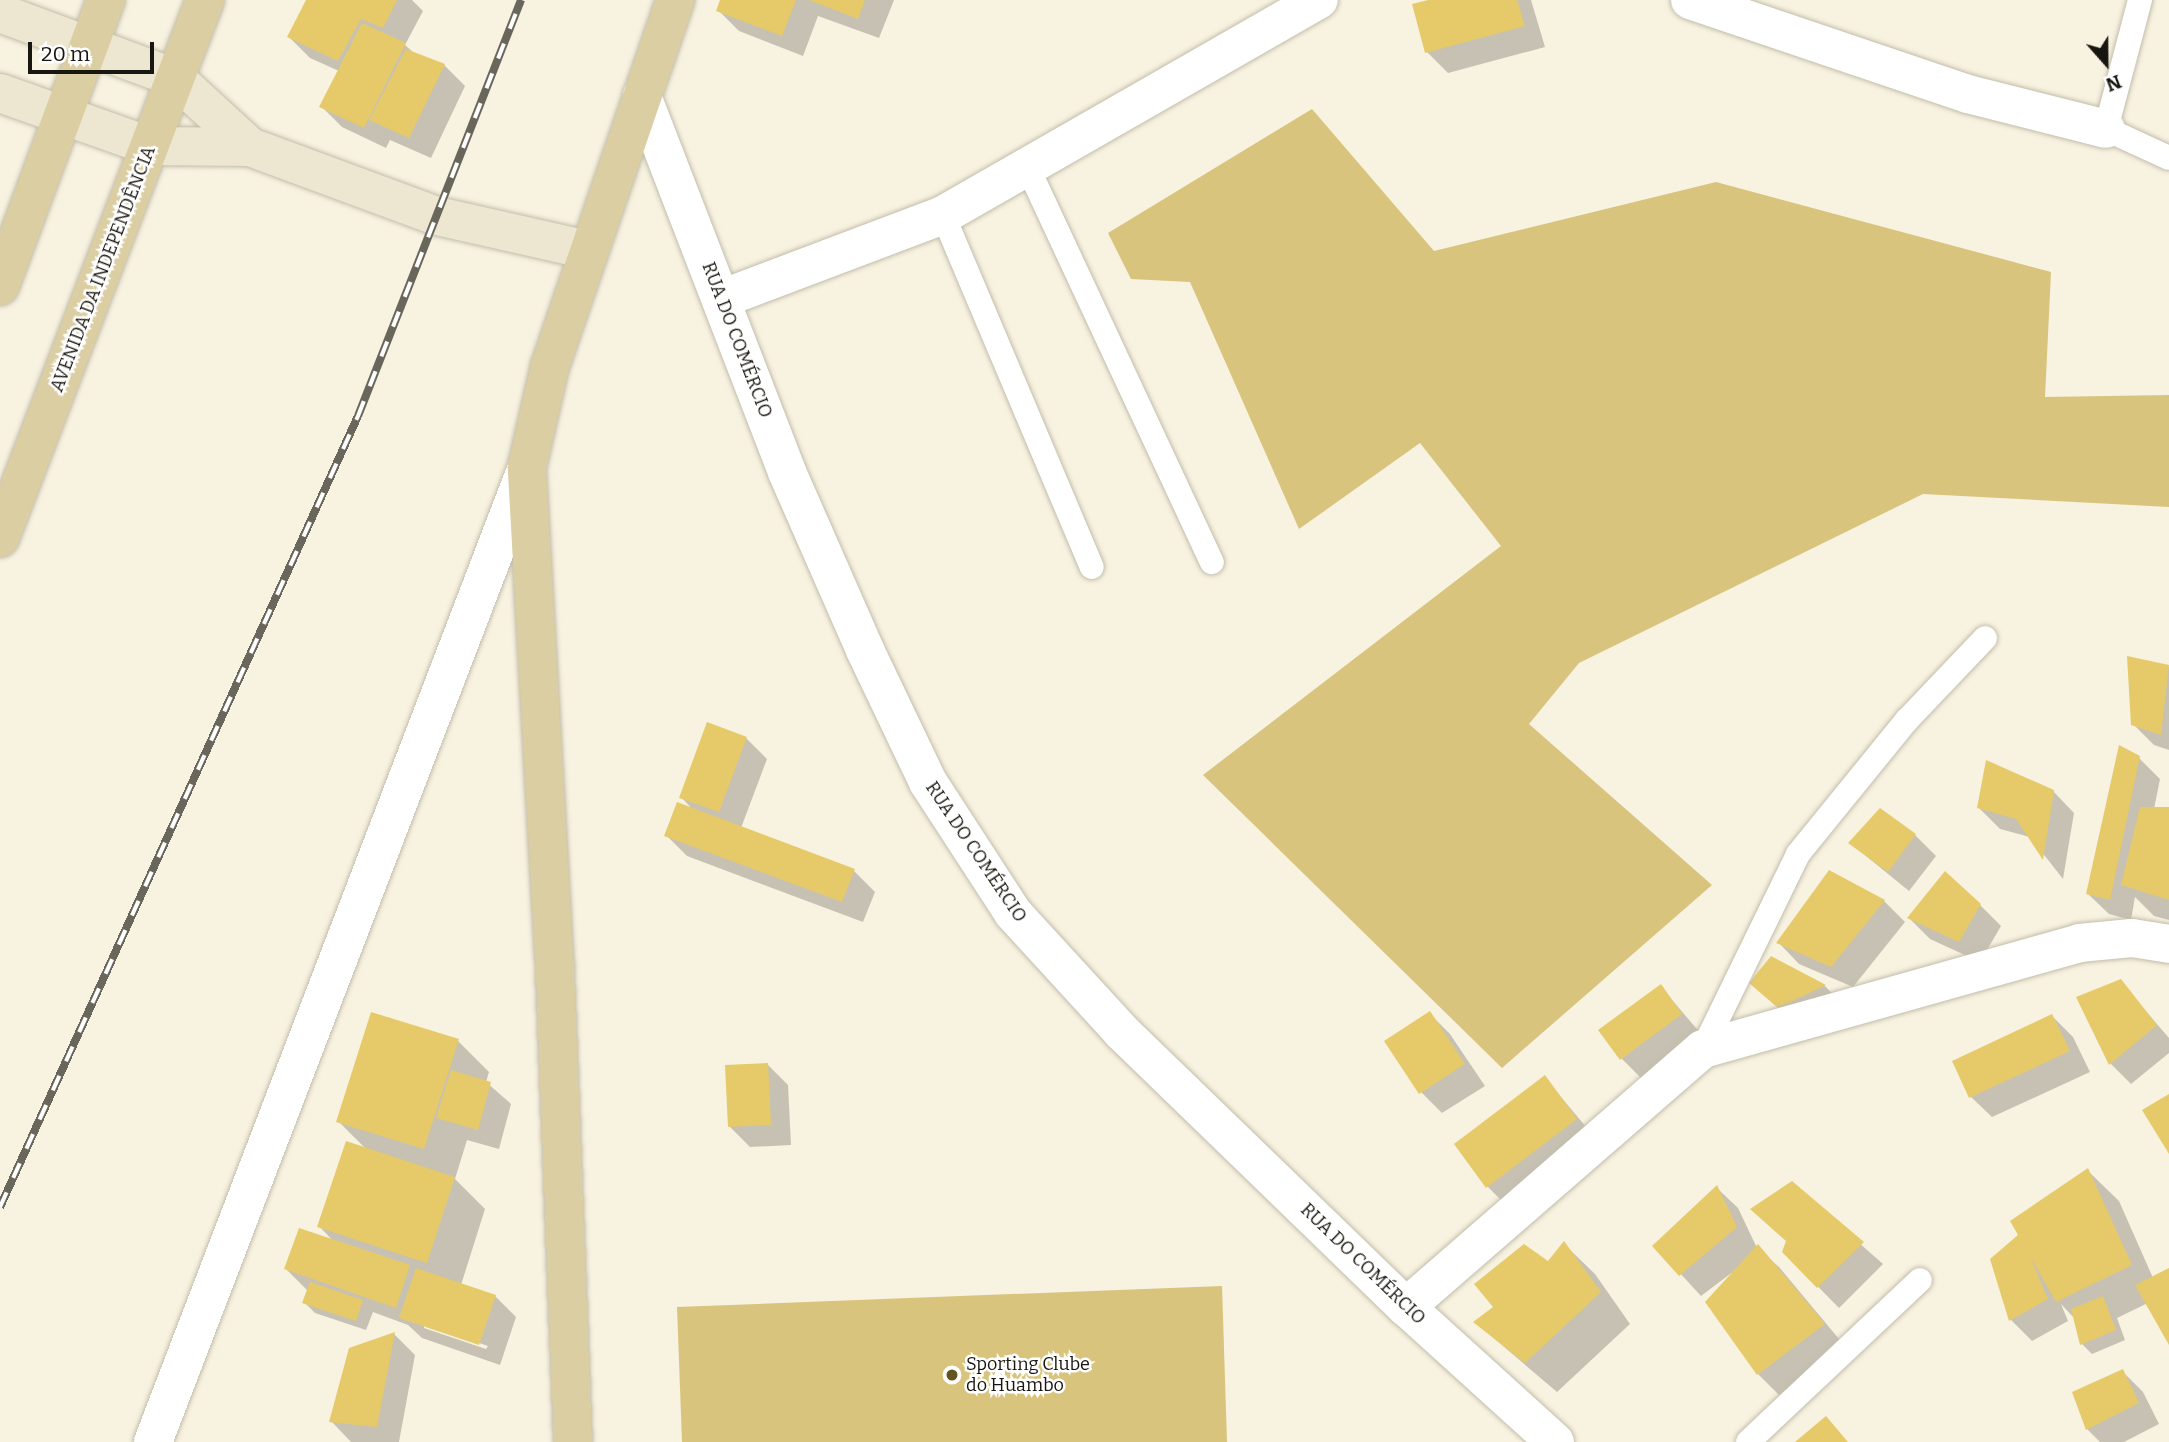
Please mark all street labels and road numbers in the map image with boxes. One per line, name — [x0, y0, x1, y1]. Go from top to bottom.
street label: AVENIDA DA INDEPENDÊNCIA — [46, 143, 160, 395]
street label: RUA DO COMÉRCIO — [697, 259, 777, 421]
street label: RUA DO COMÉRCIO — [921, 778, 1031, 926]
street label: RUA DO COMÉRCIO — [1296, 1199, 1430, 1329]

